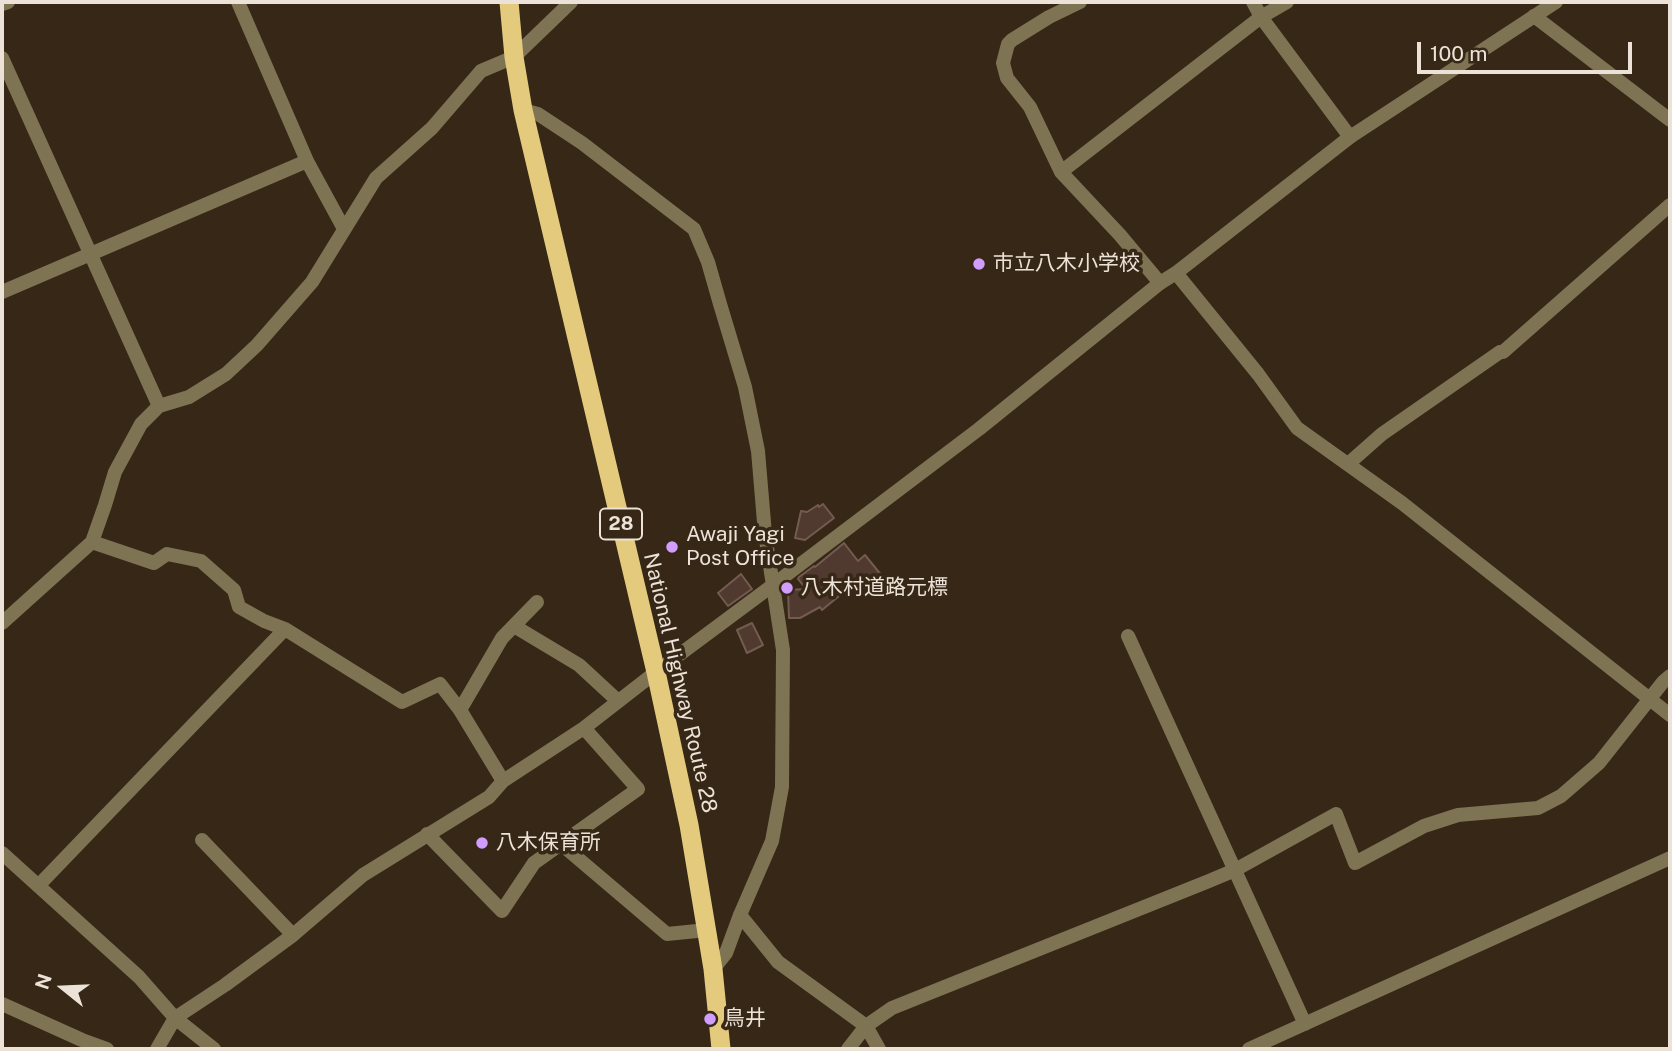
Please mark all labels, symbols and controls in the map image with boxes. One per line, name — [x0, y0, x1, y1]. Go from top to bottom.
scale bar — [1420, 28, 1635, 72]
text: 100 m — [1430, 41, 1487, 66]
place label: 市立八木小学校 — [993, 251, 1140, 277]
marker: 市立八木小学校 — [971, 256, 987, 272]
road number: 28 — [600, 509, 642, 540]
place label: Awaji Yagi Post Office — [686, 522, 794, 572]
marker: Awaji Yagi Post Office — [664, 539, 680, 555]
street label: National Highway Route 28 — [638, 551, 722, 815]
place label: 八木村道路元標 — [801, 575, 948, 601]
marker: 八木村道路元標 — [779, 580, 795, 596]
place label: 八木保育所 — [496, 830, 601, 856]
marker: 八木保育所 — [474, 835, 490, 851]
north arrow — [28, 953, 98, 1023]
text: N — [30, 971, 56, 992]
place label: 鳥井 — [724, 1006, 766, 1032]
marker: 鳥井 — [702, 1011, 718, 1027]

